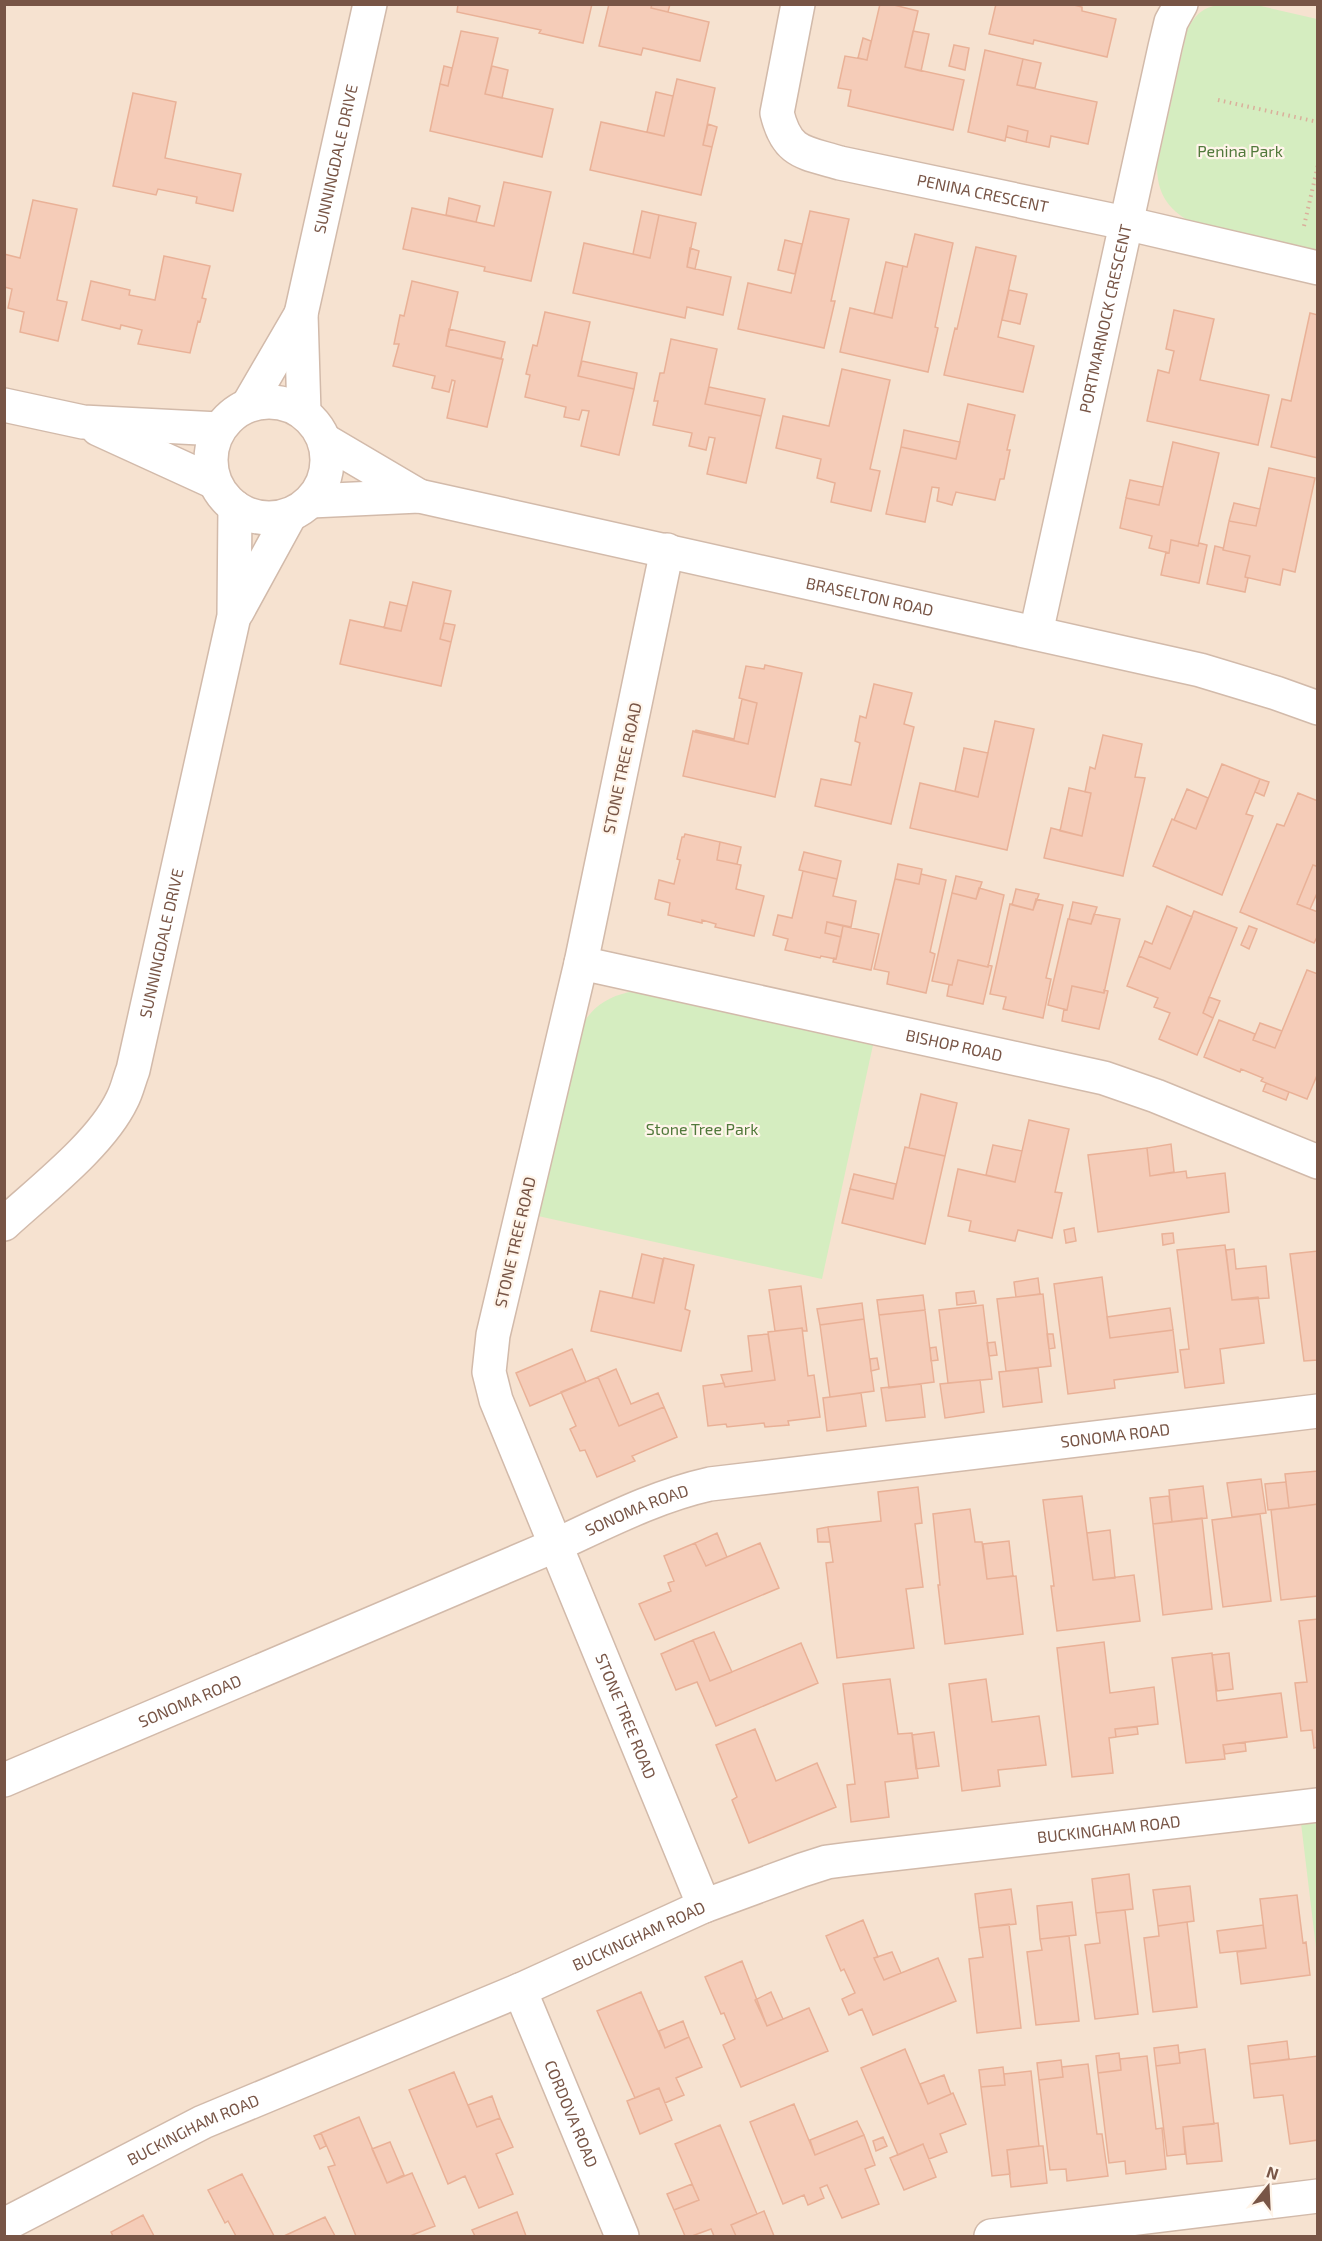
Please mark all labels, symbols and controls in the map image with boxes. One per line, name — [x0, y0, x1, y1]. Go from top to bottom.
street label: SUNNINGDALE DRIVE — [309, 82, 361, 235]
park label: Penina Park — [1197, 141, 1283, 160]
street label: PENINA CRESCENT — [915, 169, 1050, 216]
street label: PORTMARNOCK CRESCENT — [1075, 222, 1135, 415]
street label: BRASELTON ROAD — [804, 573, 935, 619]
street label: STONE TREE ROAD — [598, 700, 645, 835]
street label: SUNNINGDALE DRIVE — [135, 867, 187, 1020]
street label: BISHOP ROAD — [904, 1025, 1004, 1064]
park label: Stone Tree Park — [646, 1119, 758, 1138]
street label: STONE TREE ROAD — [490, 1174, 539, 1309]
street label: SONOMA ROAD — [1059, 1419, 1171, 1451]
street label: SONOMA ROAD — [582, 1480, 690, 1539]
street label: STONE TREE ROAD — [592, 1650, 661, 1782]
street label: SONOMA ROAD — [135, 1670, 244, 1731]
street label: BUCKINGHAM ROAD — [1036, 1811, 1181, 1846]
street label: BUCKINGHAM ROAD — [569, 1897, 708, 1974]
street label: CORDOVA ROAD — [541, 2057, 602, 2170]
street label: BUCKINGHAM ROAD — [124, 2090, 262, 2169]
north arrow — [1238, 2157, 1298, 2217]
text: N — [1264, 2161, 1281, 2183]

